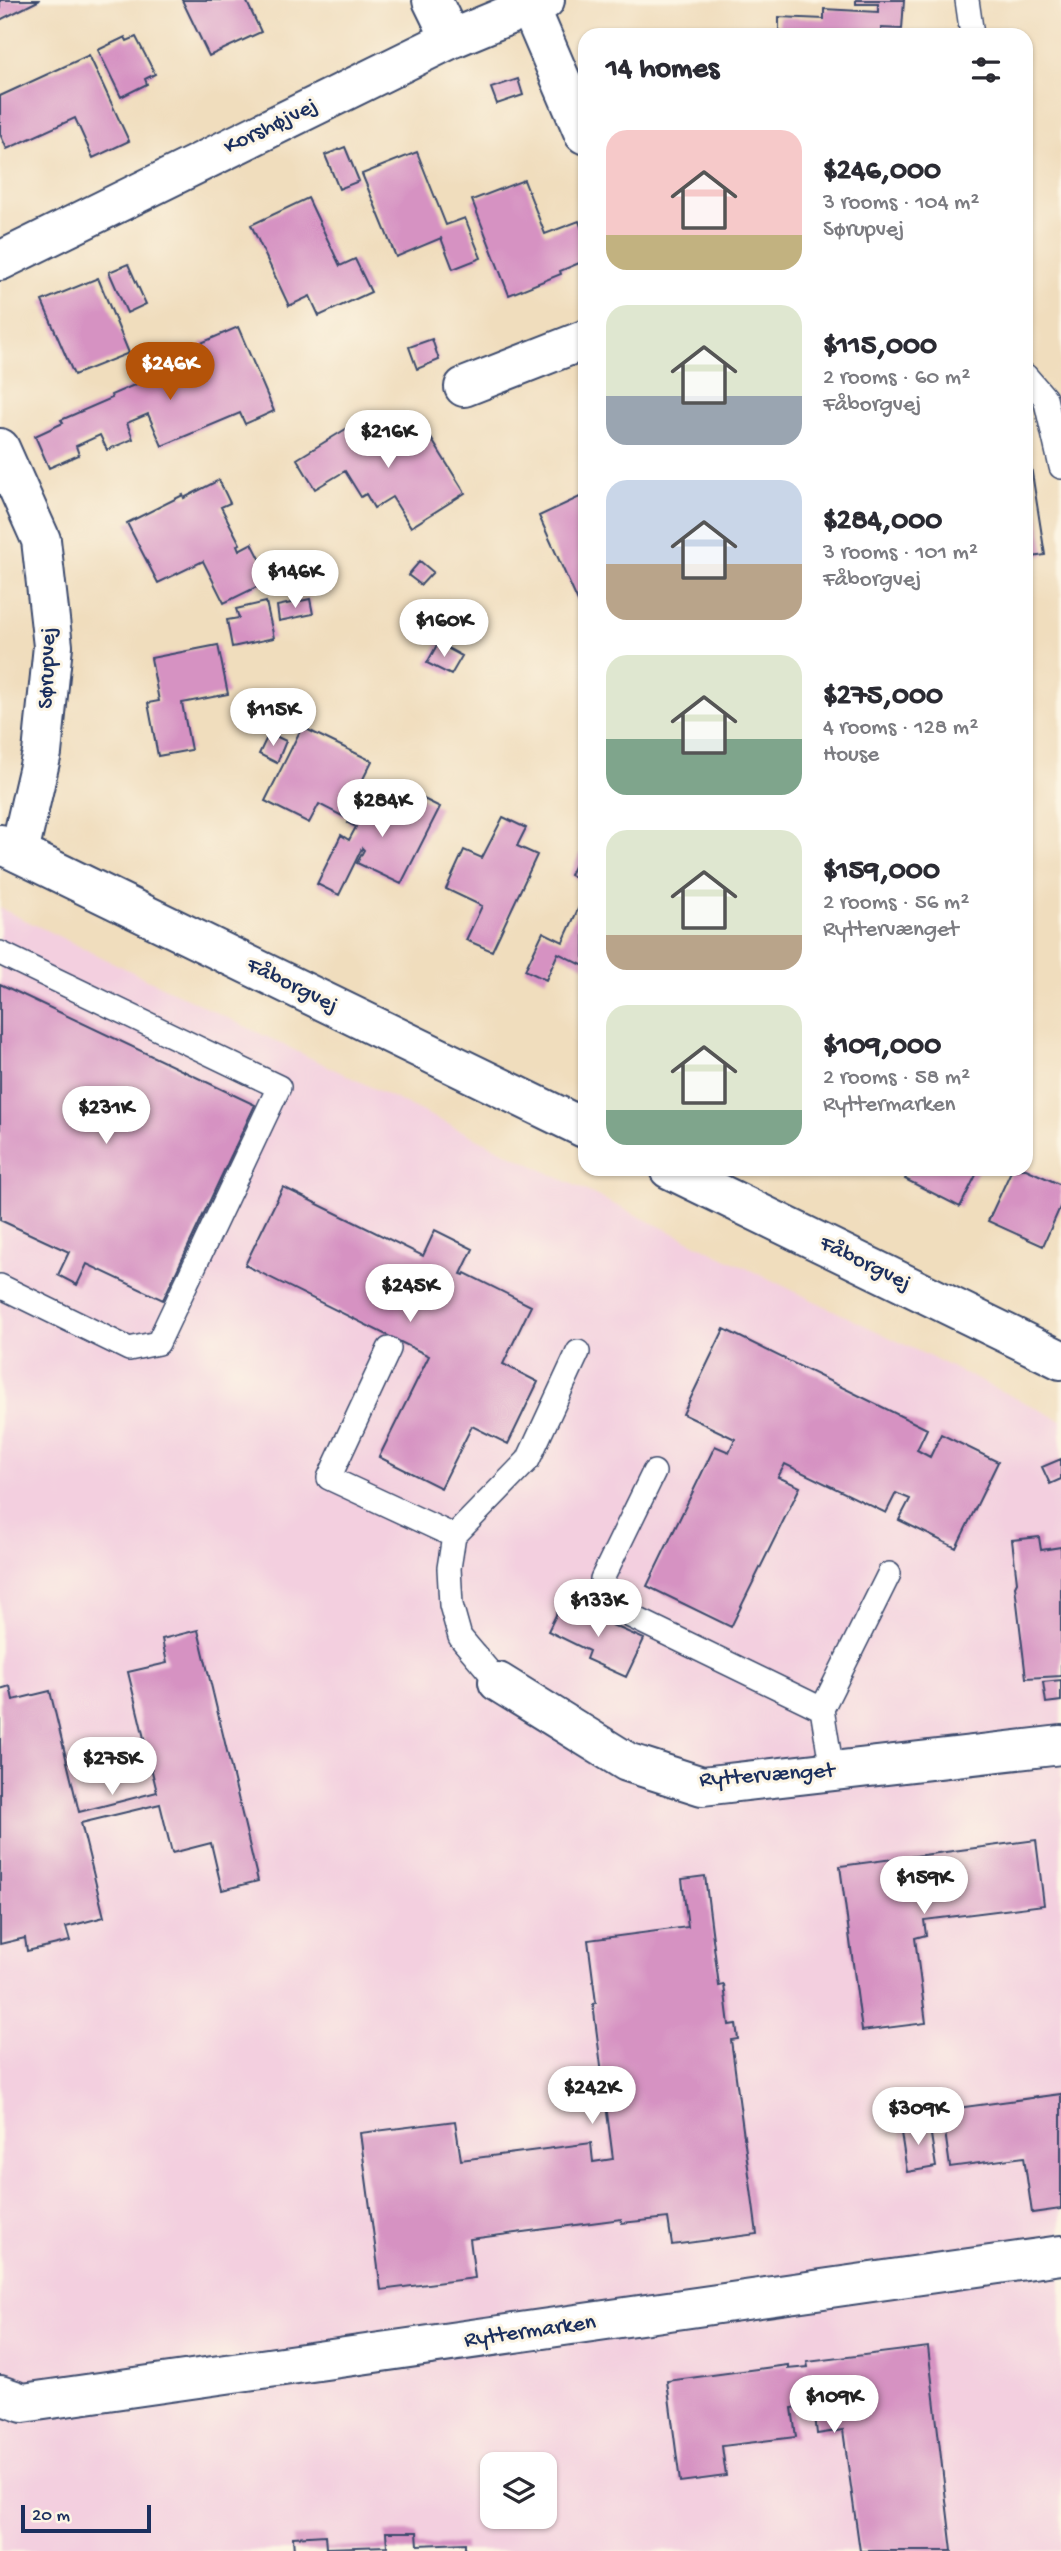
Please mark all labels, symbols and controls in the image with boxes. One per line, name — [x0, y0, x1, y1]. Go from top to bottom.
icon: filters — [967, 51, 1005, 89]
text: 14 homes — [606, 53, 719, 88]
street label: Korshøjvej — [220, 93, 322, 161]
text: $246,000 — [823, 155, 941, 190]
icon: home — [662, 158, 746, 242]
text: 3 rooms · 104 m² — [823, 190, 979, 217]
text: Sørupvej — [823, 217, 905, 244]
text: $115,000 — [823, 330, 937, 365]
icon: home — [662, 333, 746, 417]
pin: $246K — [121, 342, 219, 402]
text: $246K — [142, 351, 198, 378]
text: 2 rooms · 60 m² — [823, 365, 970, 392]
text: Fåborgvej — [823, 392, 922, 419]
pin: $216K — [339, 410, 437, 470]
text: $216K — [360, 419, 416, 446]
text: $284,000 — [823, 505, 942, 540]
icon: home — [662, 508, 746, 592]
text: 3 rooms · 101 m² — [823, 540, 978, 567]
pin: $146K — [246, 550, 344, 610]
text: $146K — [268, 559, 322, 586]
text: Fåborgvej — [823, 567, 922, 594]
pin: $160K — [395, 600, 493, 659]
text: $160K — [415, 608, 473, 635]
street label: Sørupvej — [33, 627, 63, 709]
text: $275,000 — [823, 680, 943, 715]
icon: home — [662, 683, 746, 767]
pin: $115K — [224, 688, 322, 748]
text: $115K — [246, 697, 300, 724]
text: 4 rooms · 128 m² — [823, 715, 978, 742]
text: House — [823, 742, 879, 769]
pin: $284K — [333, 780, 431, 839]
text: $284K — [353, 788, 411, 815]
text: $159,000 — [823, 855, 940, 890]
icon: home — [662, 858, 746, 942]
text: 2 rooms · 56 m² — [823, 890, 969, 917]
text: Ryttervænget — [823, 917, 958, 944]
street label: Fåborgvej — [241, 952, 342, 1020]
text: $109,000 — [823, 1030, 941, 1065]
icon: home — [662, 1033, 746, 1117]
text: 2 rooms · 58 m² — [823, 1065, 970, 1092]
pin: $231K — [57, 1086, 155, 1146]
text: Ryttermarken — [823, 1092, 955, 1119]
text: $231K — [78, 1095, 134, 1122]
street label: Fåborgvej — [814, 1230, 915, 1298]
pin: $245K — [361, 1264, 459, 1324]
text: $245K — [381, 1273, 439, 1300]
pin: $133K — [549, 1580, 647, 1639]
text: $133K — [570, 1588, 626, 1615]
pin: $275K — [63, 1738, 161, 1797]
text: $275K — [83, 1746, 141, 1773]
street label: Ryttervænget — [699, 1758, 837, 1794]
pin: $159K — [875, 1856, 973, 1916]
text: $159K — [896, 1865, 952, 1892]
pin: $242K — [543, 2066, 641, 2126]
text: $242K — [564, 2075, 620, 2102]
pin: $309K — [869, 2088, 967, 2147]
text: $309K — [888, 2096, 948, 2123]
street label: Ryttermarken — [463, 2309, 598, 2355]
pin: $109K — [785, 2376, 883, 2435]
text: $109K — [806, 2384, 862, 2411]
map controls — [480, 2452, 557, 2529]
button: layers — [480, 2452, 557, 2529]
scale bar — [21, 2502, 150, 2534]
text: 20 m — [32, 2505, 70, 2528]

